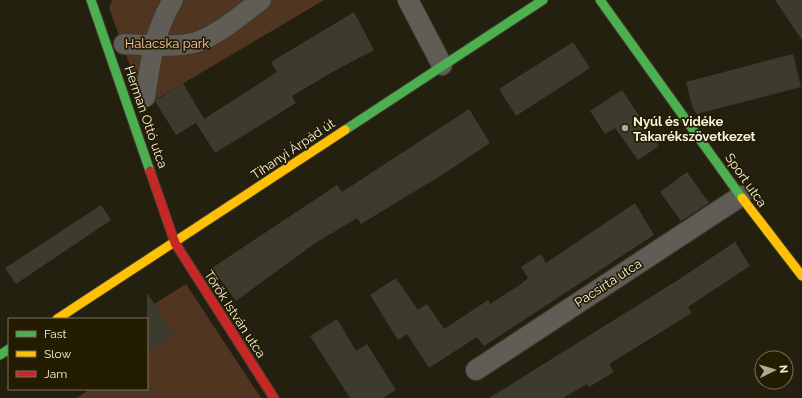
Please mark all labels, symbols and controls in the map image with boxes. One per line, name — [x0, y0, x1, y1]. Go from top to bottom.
park label: Halacska park — [125, 36, 209, 51]
street label: Herman Ottó utca — [121, 64, 171, 170]
place label: Nyúl és vidéke Takarékszövetkezet — [633, 114, 756, 144]
street label: Tihanyi Árpád út — [248, 115, 338, 183]
marker: Nyúl és vidéke Takarékszövetkezet — [620, 123, 630, 133]
street label: Sport utca — [722, 150, 770, 210]
street label: Pacsirta utca — [572, 256, 644, 310]
street label: Török István utca — [201, 267, 269, 361]
legend — [8, 318, 148, 390]
text: Fast — [44, 327, 67, 341]
text: Slow — [44, 347, 71, 361]
north arrow — [754, 350, 794, 390]
text: N — [777, 364, 790, 374]
text: Jam — [44, 367, 67, 381]

